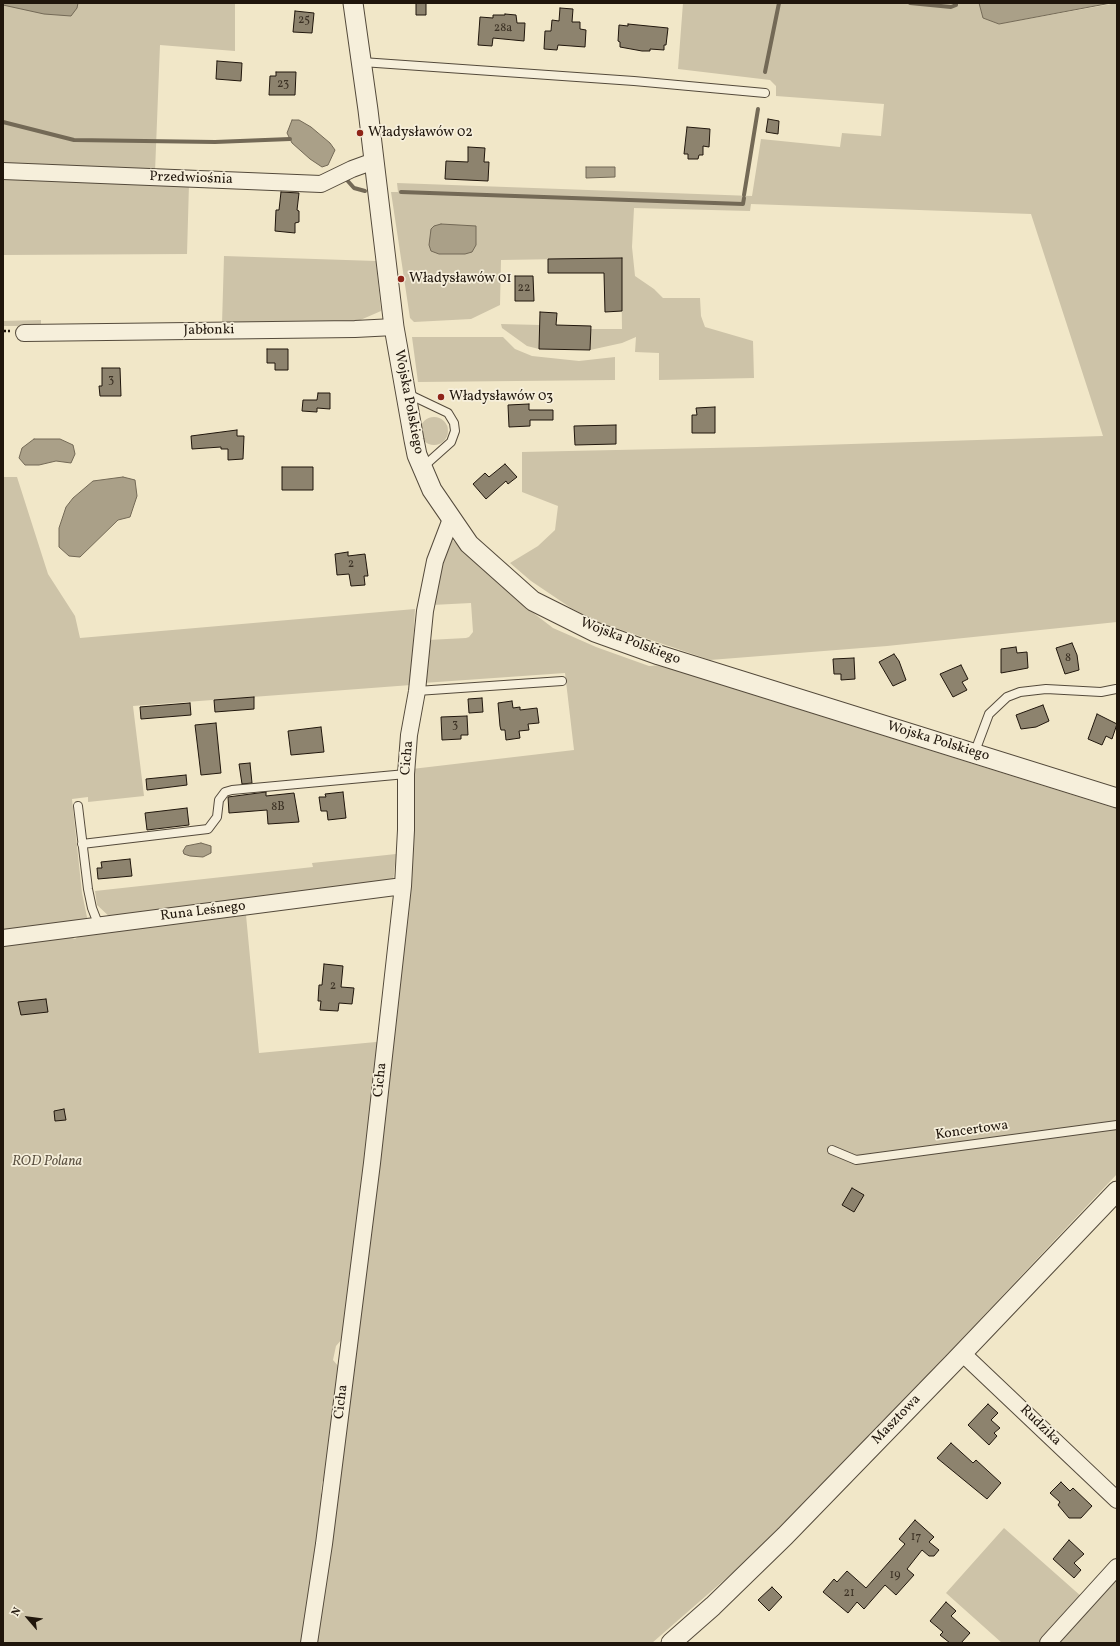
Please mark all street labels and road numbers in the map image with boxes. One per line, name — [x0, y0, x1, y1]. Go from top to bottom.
street label: Przedwiośnia — [149, 169, 233, 189]
street label: Jabłonki — [183, 322, 235, 340]
street label: Wojska Polskiego — [390, 348, 426, 456]
street label: Wojska Polskiego — [577, 615, 683, 669]
street label: Wojska Polskiego — [885, 718, 991, 766]
street label: Cicha — [398, 740, 418, 776]
street label: Runa Leśnego — [159, 898, 247, 926]
street label: Cicha — [371, 1062, 391, 1098]
street label: Koncertowa — [934, 1118, 1010, 1144]
street label: Cicha — [332, 1384, 352, 1420]
street label: Masztowa — [869, 1392, 925, 1448]
street label: Rudzika — [1016, 1402, 1064, 1450]

